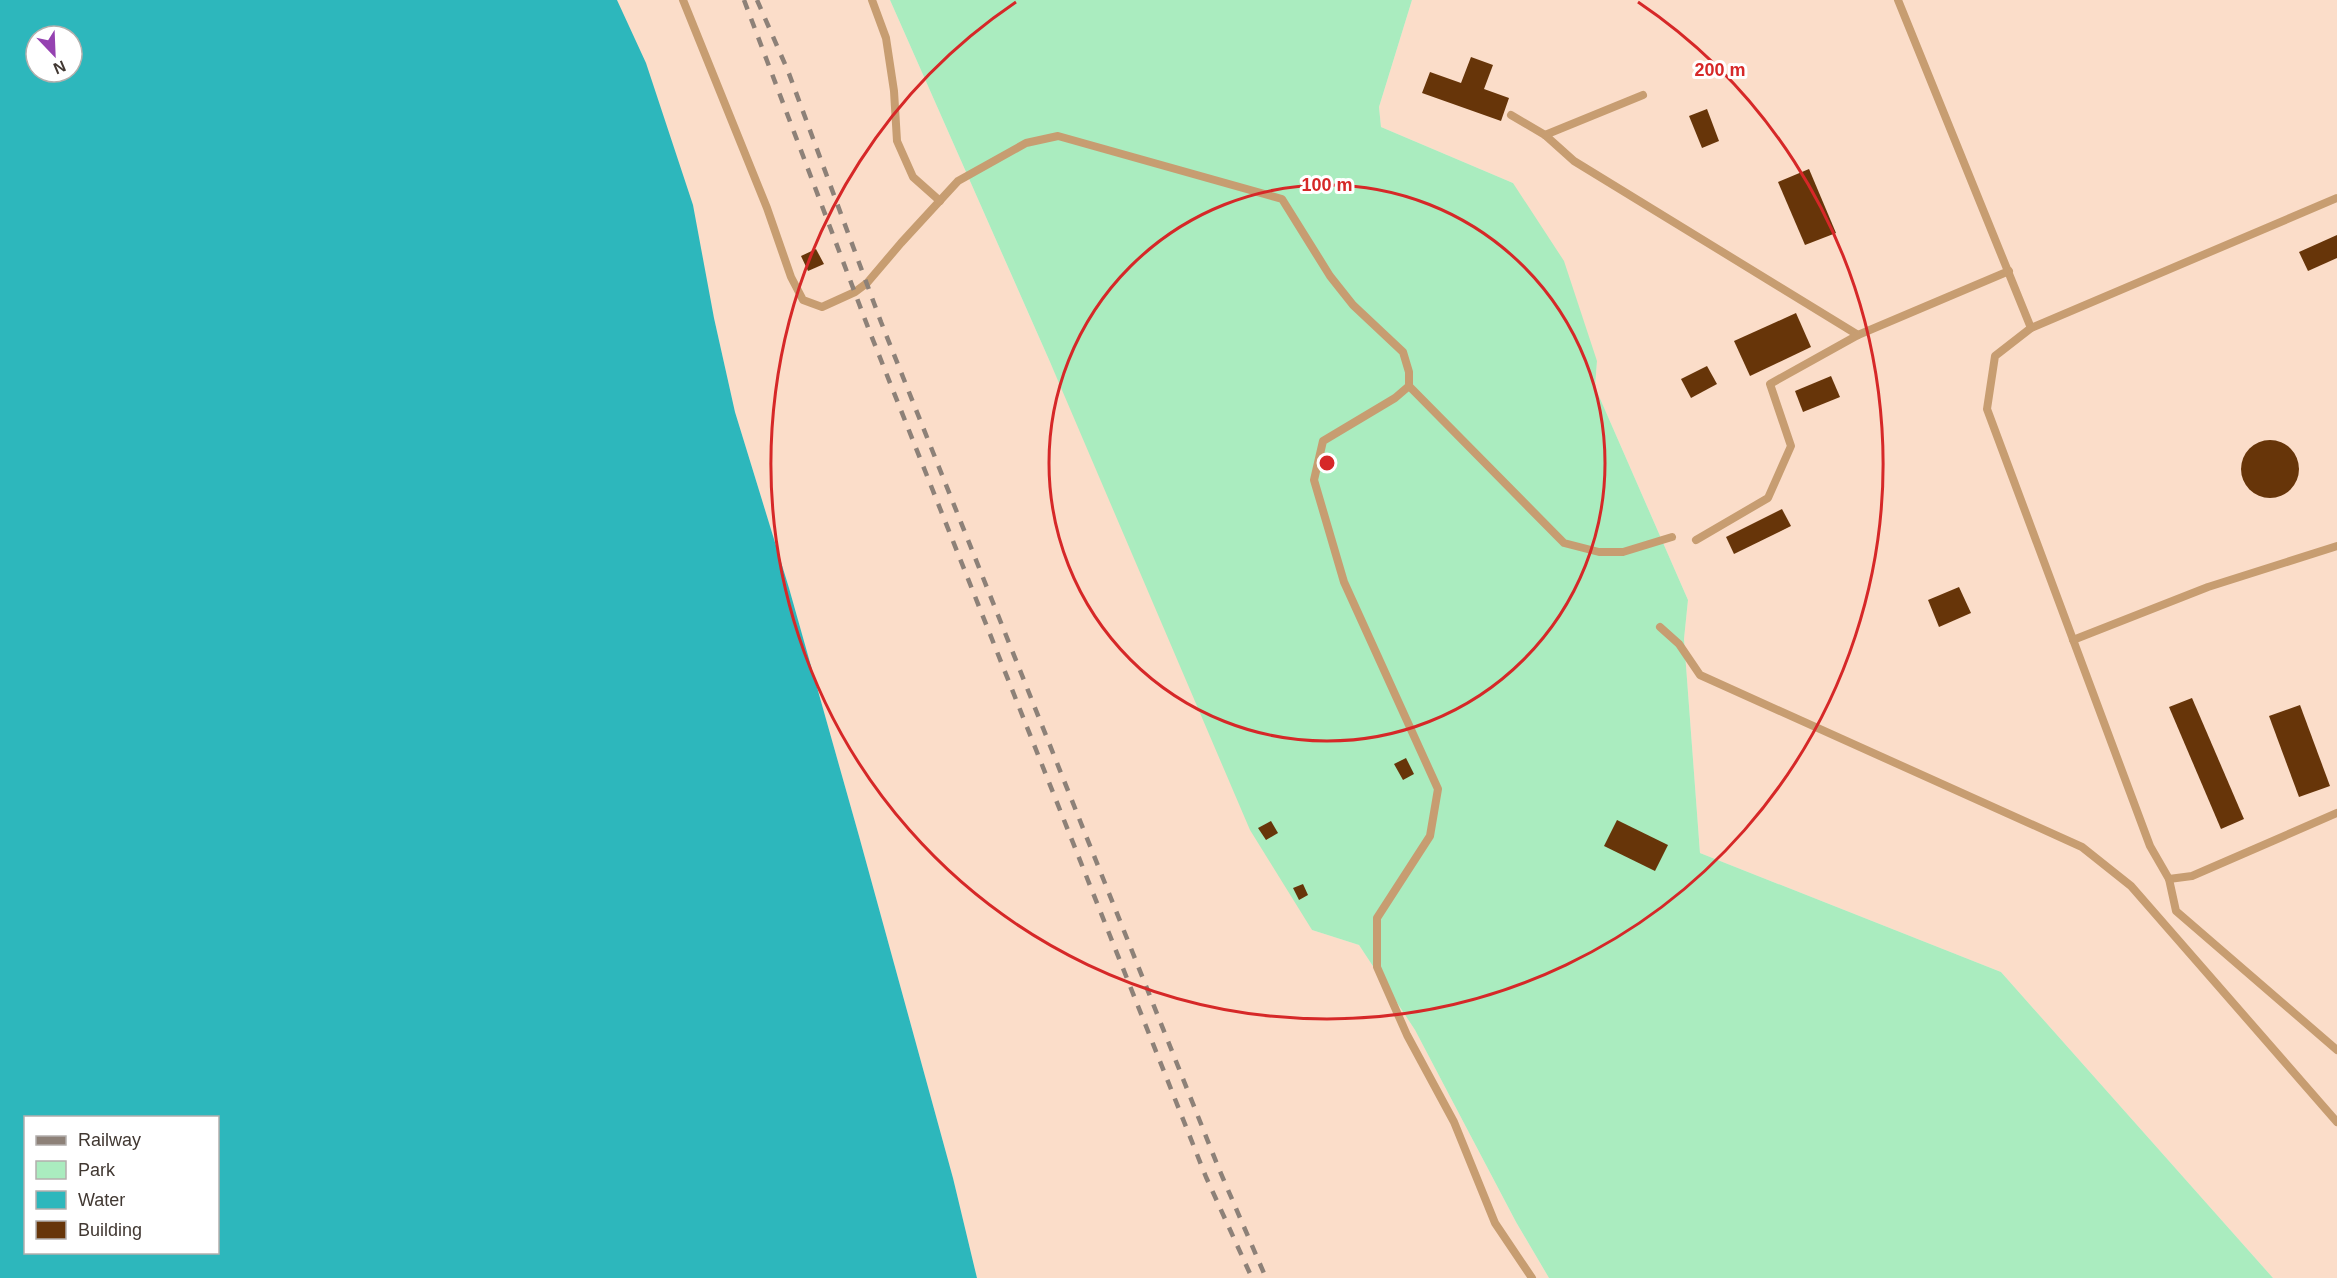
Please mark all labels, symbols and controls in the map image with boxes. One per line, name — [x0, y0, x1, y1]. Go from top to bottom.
north arrow — [24, 24, 84, 84]
text: N — [51, 57, 68, 77]
text: 200 m — [1694, 60, 1746, 80]
text: 100 m — [1301, 175, 1353, 195]
centre of rings — [1317, 453, 1337, 473]
legend — [24, 1116, 219, 1254]
text: Railway — [78, 1130, 141, 1150]
text: Park — [78, 1160, 116, 1180]
text: Water — [78, 1190, 125, 1210]
text: Building — [78, 1220, 142, 1240]

